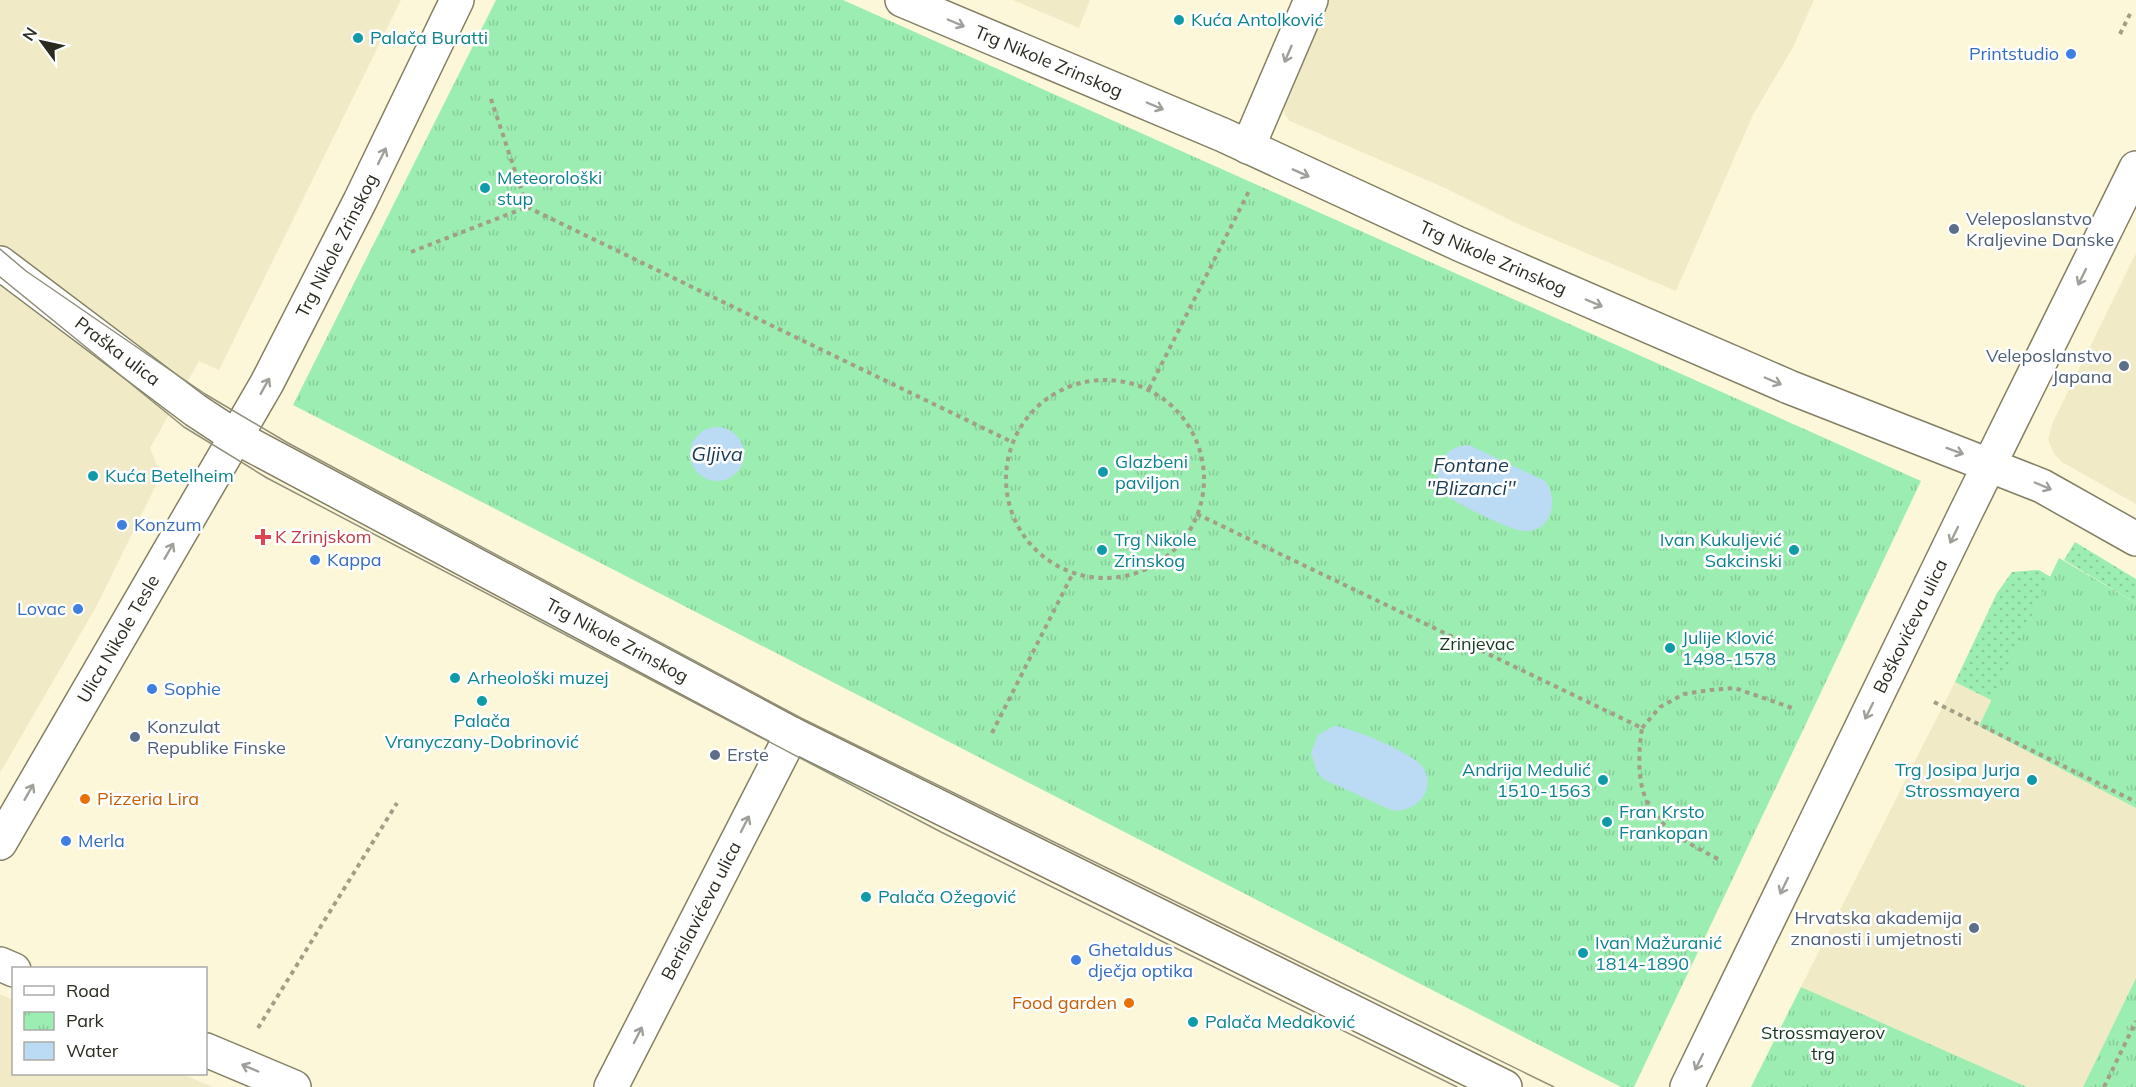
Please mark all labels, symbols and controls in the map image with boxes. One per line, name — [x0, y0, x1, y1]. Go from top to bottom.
place label: Kuća Antolković — [1191, 8, 1324, 31]
north arrow — [12, 12, 72, 72]
marker: Kuća Antolković — [1172, 13, 1186, 27]
one-way arrow — [946, 18, 965, 29]
street label: Trg Nikole Zrinskog — [971, 20, 1126, 103]
text: N — [18, 23, 41, 44]
place label: Palača Buratti — [370, 26, 488, 49]
marker: Palača Buratti — [351, 31, 365, 45]
place label: Printstudio — [1969, 42, 2059, 65]
one-way arrow — [1282, 44, 1293, 62]
marker: Printstudio — [2064, 47, 2078, 61]
one-way arrow — [1145, 101, 1164, 112]
one-way arrow — [376, 147, 388, 165]
place label: Meteorološki stup — [497, 166, 602, 210]
one-way arrow — [1292, 168, 1310, 179]
street label: Trg Nikole Zrinskog — [290, 170, 383, 321]
marker: Meteorološki stup — [478, 181, 492, 195]
place label: Veleposlanstvo Kraljevine Danske — [1966, 207, 2114, 251]
street label: Trg Nikole Zrinskog — [1416, 215, 1570, 300]
marker: Veleposlanstvo Kraljevine Danske — [1947, 222, 1961, 236]
one-way arrow — [2076, 267, 2088, 285]
one-way arrow — [1585, 298, 1603, 309]
street label: Praška ulica — [70, 311, 165, 391]
place label: Veleposlanstvo Japana — [1986, 344, 2112, 388]
marker: Veleposlanstvo Japana — [2117, 359, 2131, 373]
one-way arrow — [1764, 375, 1782, 387]
one-way arrow — [259, 378, 271, 395]
water label: Gljiva — [691, 441, 743, 466]
one-way arrow — [1945, 446, 1964, 457]
place label: Glazbeni paviljon — [1115, 450, 1188, 494]
water label: Fontane ''Blizanci'' — [1426, 452, 1516, 500]
place label: Kuća Betelheim — [105, 464, 234, 487]
marker: Glazbeni paviljon — [1096, 465, 1110, 479]
marker: Kuća Betelheim — [86, 469, 100, 483]
one-way arrow — [2034, 482, 2052, 493]
place label: Konzum — [134, 513, 202, 536]
marker: Konzum — [115, 518, 129, 532]
place label: K Zrinjskom — [275, 525, 372, 548]
one-way arrow — [1948, 526, 1960, 544]
place label: Trg Nikole Zrinskog — [1114, 528, 1197, 572]
place label: Ivan Kukuljević Sakcinski — [1660, 528, 1782, 572]
marker: K Zrinjskom — [256, 530, 270, 544]
one-way arrow — [164, 543, 176, 560]
marker: Trg Nikole Zrinskog — [1095, 543, 1109, 557]
marker: Ivan Kukuljević Sakcinski — [1787, 543, 1801, 557]
place label: Kappa — [327, 548, 382, 571]
marker: Kappa — [308, 553, 322, 567]
street label: Boškovićeva ulica — [1868, 555, 1952, 697]
street label: Ulica Nikole Tesle — [72, 570, 164, 707]
street label: Trg Nikole Zrinskog — [542, 593, 693, 688]
place label: Lovac — [17, 597, 66, 620]
marker: Lovac — [71, 602, 85, 616]
place label: Julije Klović 1498-1578 — [1682, 626, 1776, 670]
park label: Zrinjevac — [1439, 632, 1515, 655]
marker: Julije Klović 1498-1578 — [1663, 641, 1677, 655]
place label: Arheološki muzej — [467, 666, 609, 689]
marker: Arheološki muzej — [448, 671, 462, 685]
place label: Sophie — [164, 677, 221, 700]
marker: Sophie — [145, 682, 159, 696]
marker: Palača Vranyczany-Dobrinović — [475, 694, 489, 708]
one-way arrow — [1863, 701, 1875, 719]
place label: Palača Vranyczany-Dobrinović — [385, 709, 579, 753]
place label: Konzulat Republike Finske — [147, 715, 286, 759]
marker: Konzulat Republike Finske — [128, 730, 142, 744]
place label: Erste — [727, 743, 769, 766]
marker: Erste — [708, 748, 722, 762]
place label: Andrija Medulić 1510-1563 — [1462, 758, 1591, 802]
place label: Trg Josipa Jurja Strossmayera — [1895, 758, 2020, 802]
marker: Andrija Medulić 1510-1563 — [1596, 773, 1610, 787]
marker: Trg Josipa Jurja Strossmayera — [2025, 773, 2039, 787]
one-way arrow — [24, 784, 36, 801]
place label: Pizzeria Lira — [97, 787, 199, 810]
marker: Pizzeria Lira — [78, 792, 92, 806]
place label: Fran Krsto Frankopan — [1619, 800, 1708, 844]
one-way arrow — [740, 815, 752, 833]
marker: Fran Krsto Frankopan — [1600, 815, 1614, 829]
place label: Merla — [78, 829, 125, 852]
marker: Merla — [59, 834, 73, 848]
street label: Berislavićeva ulica — [656, 837, 746, 984]
one-way arrow — [1778, 877, 1790, 895]
place label: Palača Ožegović — [878, 885, 1016, 908]
marker: Palača Ožegović — [859, 890, 873, 904]
place label: Hrvatska akademija znanosti i umjetnosti — [1791, 906, 1962, 950]
marker: Hrvatska akademija znanosti i umjetnosti — [1967, 921, 1981, 935]
place label: Ivan Mažuranić 1814-1890 — [1595, 931, 1722, 975]
place label: Ghetaldus dječja optika — [1088, 938, 1193, 982]
marker: Ivan Mažuranić 1814-1890 — [1576, 946, 1590, 960]
marker: Ghetaldus dječja optika — [1069, 953, 1083, 967]
legend — [12, 967, 207, 1075]
text: Road — [66, 979, 110, 1002]
place label: Food garden — [1012, 991, 1117, 1014]
marker: Food garden — [1122, 996, 1136, 1010]
text: Park — [66, 1009, 105, 1032]
place label: Palača Medaković — [1205, 1010, 1355, 1033]
marker: Palača Medaković — [1186, 1015, 1200, 1029]
park label: Strossmayerov trg — [1761, 1021, 1885, 1065]
one-way arrow — [632, 1027, 644, 1044]
text: Water — [66, 1039, 119, 1062]
one-way arrow — [1693, 1052, 1705, 1070]
one-way arrow — [241, 1062, 260, 1073]

